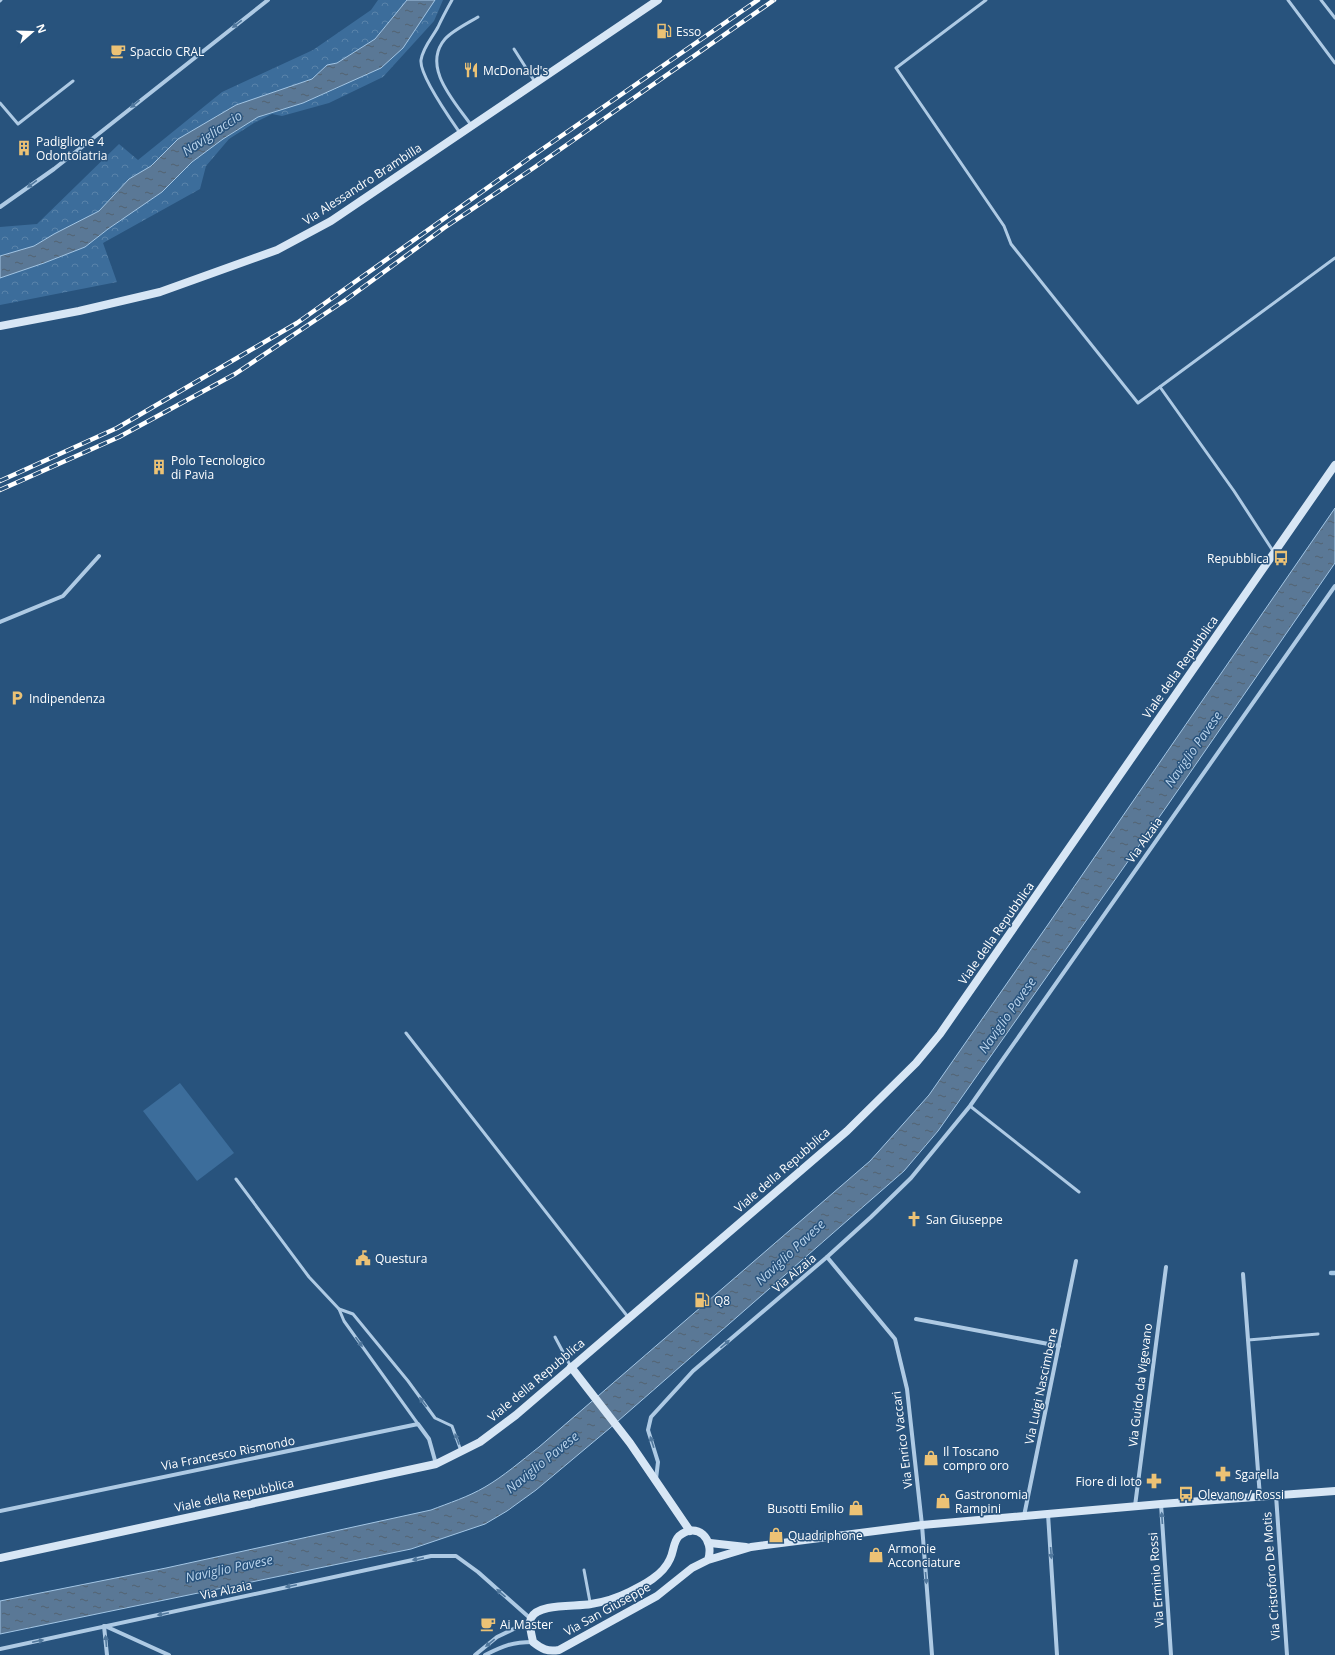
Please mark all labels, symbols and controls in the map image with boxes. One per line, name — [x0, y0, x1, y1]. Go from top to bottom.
north arrow — [12, 12, 52, 52]
one-way arrow — [231, 19, 242, 28]
text: N — [33, 22, 50, 35]
fuel station icon: Esso — [655, 22, 673, 40]
place label: Esso — [676, 23, 701, 40]
cafe icon: Spaccio CRAL — [109, 42, 127, 60]
place label: Spaccio CRAL — [130, 43, 204, 60]
restaurant icon: McDonald's — [462, 61, 480, 79]
place label: McDonald's — [483, 62, 548, 79]
one-way arrow — [129, 100, 140, 109]
water label: Navigliaccio — [178, 106, 246, 160]
place label: Padiglione 4 Odontoiatria — [36, 133, 107, 164]
building icon: Padiglione 4 Odontoiatria — [15, 139, 33, 157]
street label: Via Alessandro Brambilla — [299, 139, 425, 229]
one-way arrow — [27, 180, 38, 188]
place label: Polo Tecnologico di Pavia — [171, 452, 265, 483]
building icon: Polo Tecnologico di Pavia — [150, 458, 168, 476]
bus stop icon: Repubblica — [1272, 549, 1290, 567]
place label: Repubblica — [1207, 550, 1269, 567]
street label: Viale della Repubblica — [1138, 612, 1222, 722]
parking icon: Indipendenza — [8, 689, 26, 707]
place label: Indipendenza — [29, 690, 105, 707]
water label: Naviglio Pavese — [1160, 707, 1226, 791]
street label: Via Alzaia — [1122, 814, 1166, 866]
street label: Viale della Repubblica — [954, 878, 1038, 988]
water label: Naviglio Pavese — [974, 973, 1040, 1057]
street label: Viale della Repubblica — [731, 1124, 833, 1216]
church icon: San Giuseppe — [905, 1210, 923, 1228]
place label: San Giuseppe — [926, 1211, 1003, 1228]
water label: Naviglio Pavese — [751, 1215, 829, 1289]
public building icon: Questura — [354, 1249, 372, 1267]
place label: Questura — [375, 1250, 427, 1267]
street label: Via Alzaia — [768, 1250, 820, 1296]
fuel station icon: Q8 — [693, 1291, 711, 1309]
place label: Q8 — [714, 1292, 730, 1309]
street label: Via Guido da Vigevano — [1124, 1322, 1156, 1448]
street label: Via Luigi Nascimbene — [1020, 1326, 1062, 1446]
street label: Viale della Repubblica — [484, 1334, 588, 1426]
one-way arrow — [355, 1337, 363, 1348]
one-way arrow — [720, 1339, 730, 1349]
street label: Via Enrico Vaccari — [888, 1390, 916, 1490]
one-way arrow — [419, 1397, 427, 1407]
water label: Naviglio Pavese — [502, 1427, 583, 1497]
street label: Via Francesco Rismondo — [160, 1432, 296, 1474]
one-way arrow — [453, 1433, 459, 1445]
one-way arrow — [649, 1436, 655, 1448]
place label: Il Toscano compro oro — [943, 1443, 1009, 1474]
shop icon: Il Toscano compro oro — [922, 1449, 940, 1467]
pharmacy icon: Sgarella — [1214, 1465, 1232, 1483]
place label: Sgarella — [1235, 1466, 1279, 1483]
pharmacy icon: Fiore di loto — [1145, 1472, 1163, 1490]
place label: Fiore di loto — [1076, 1473, 1142, 1490]
street label: Viale della Repubblica — [173, 1474, 295, 1516]
bus stop icon: Olevano / Rossi — [1177, 1485, 1195, 1503]
place label: Gastronomia Rampini — [955, 1486, 1028, 1517]
place label: Olevano / Rossi — [1198, 1486, 1284, 1503]
shop icon: Gastronomia Rampini — [934, 1492, 952, 1510]
shop icon: Busotti Emilio — [847, 1499, 865, 1517]
place label: Busotti Emilio — [767, 1500, 844, 1517]
street label: Via Cristoforo De Motis — [1258, 1511, 1284, 1641]
one-way arrow — [1158, 1512, 1165, 1524]
shop icon: Quadriphone — [767, 1526, 785, 1544]
place label: Quadriphone — [788, 1527, 863, 1544]
street label: Via Erminio Rossi — [1144, 1532, 1168, 1628]
place label: Armonie Acconciature — [888, 1540, 961, 1571]
shop icon: Armonie Acconciature — [867, 1546, 885, 1564]
one-way arrow — [1047, 1547, 1054, 1559]
water label: Naviglio Pavese — [184, 1550, 275, 1586]
one-way arrow — [412, 1557, 424, 1563]
one-way arrow — [923, 1572, 929, 1584]
street label: Via Alzaia — [199, 1576, 253, 1604]
street label: Via San Giuseppe — [561, 1578, 654, 1640]
one-way arrow — [284, 1584, 297, 1590]
one-way arrow — [496, 1588, 507, 1597]
one-way arrow — [157, 1611, 170, 1617]
cafe icon: Ai Master — [479, 1615, 497, 1633]
place label: Ai Master — [500, 1616, 553, 1633]
one-way arrow — [102, 1635, 109, 1647]
one-way arrow — [32, 1637, 44, 1643]
one-way arrow — [484, 1639, 495, 1648]

